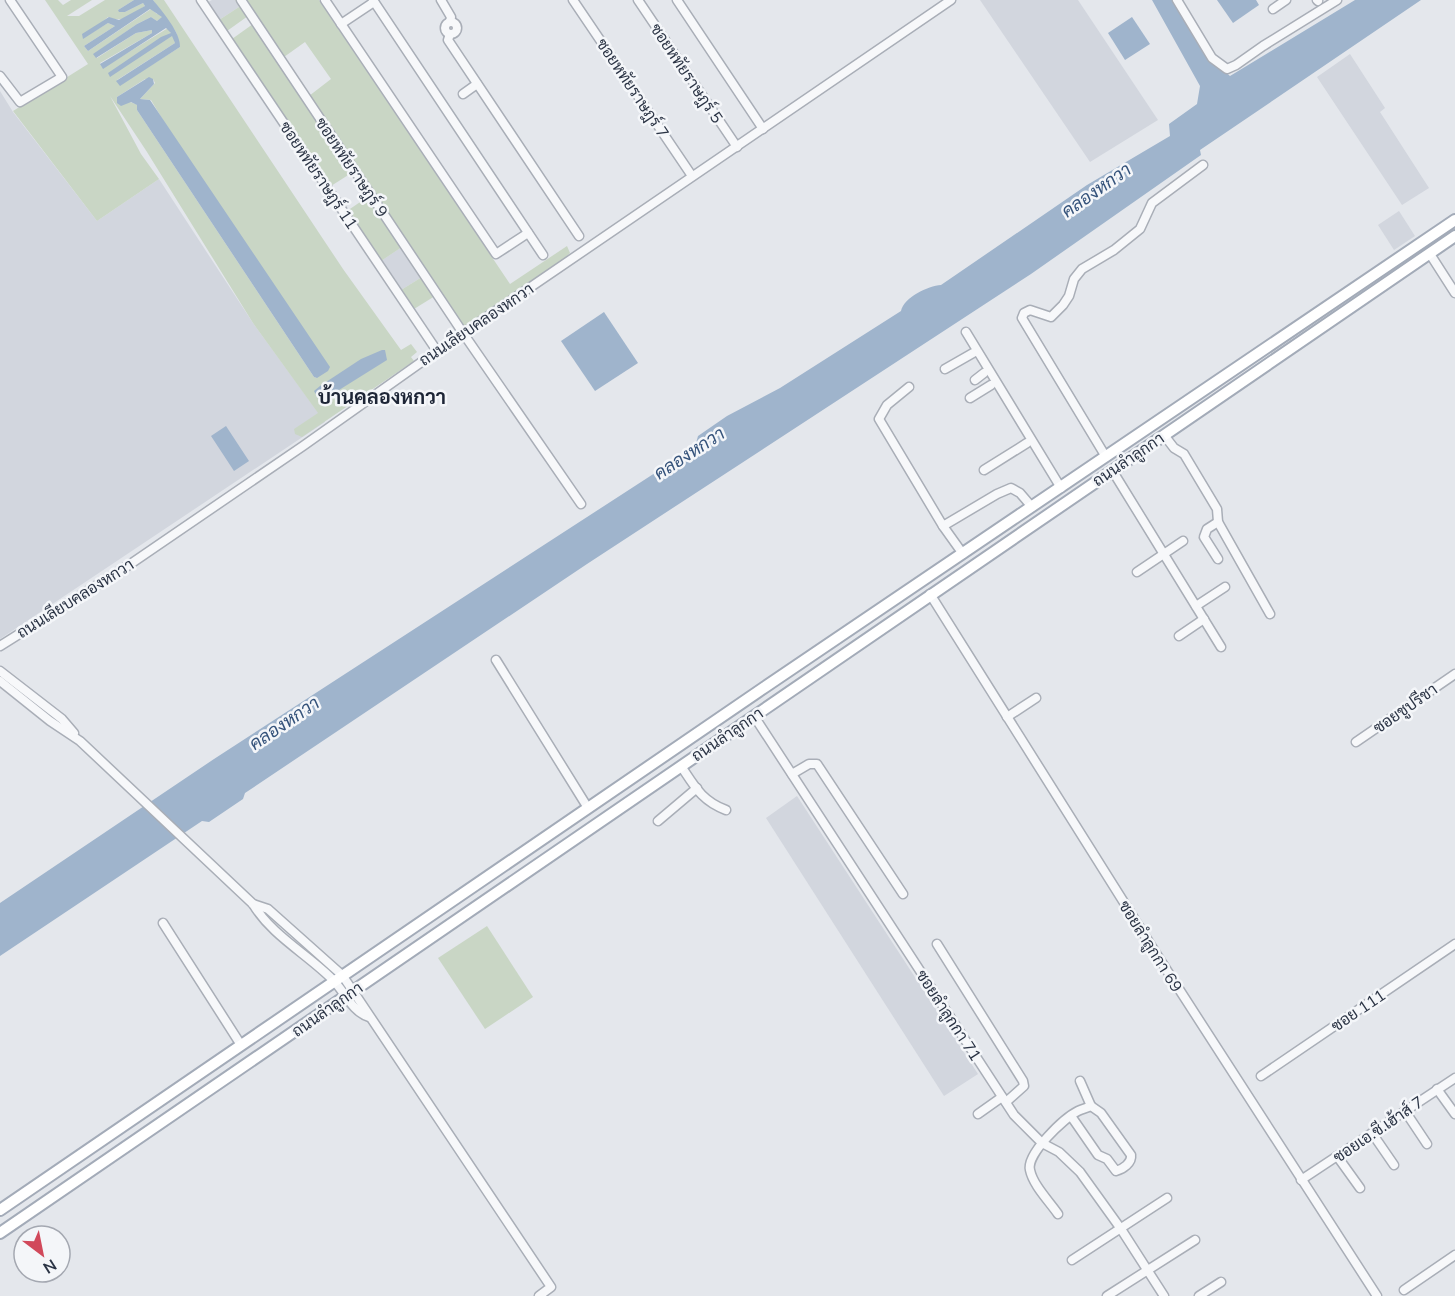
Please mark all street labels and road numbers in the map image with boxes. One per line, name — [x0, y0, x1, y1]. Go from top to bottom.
street label: ซอยหทัยราษฎร์ 5 — [645, 18, 729, 127]
street label: ซอยหทัยราษฎร์ 7 — [591, 33, 675, 142]
street label: ซอยหทัยราษฎร์ 9 — [310, 112, 394, 221]
street label: ซอยหทัยราษฎร์ 11 — [275, 116, 364, 233]
street label: ถนนเลียบคลองหกวา — [414, 277, 537, 370]
street label: ถนนลำลูกกา — [1088, 428, 1169, 492]
street label: ถนนเลียบคลองหกวา — [12, 553, 137, 642]
street label: ซอยชูปรีชา — [1368, 678, 1442, 739]
street label: ถนนลำลูกกา — [687, 703, 768, 767]
street label: ซอยลำลูกกา 69 — [1113, 896, 1187, 997]
street label: ซอยลำลูกกา 71 — [911, 966, 986, 1065]
street label: ถนนลำลูกกา — [288, 977, 368, 1042]
street label: ซอย 111 — [1327, 985, 1389, 1035]
street label: ซอยเอ.ซี.เฮ้าส์ 7 — [1328, 1090, 1427, 1167]

